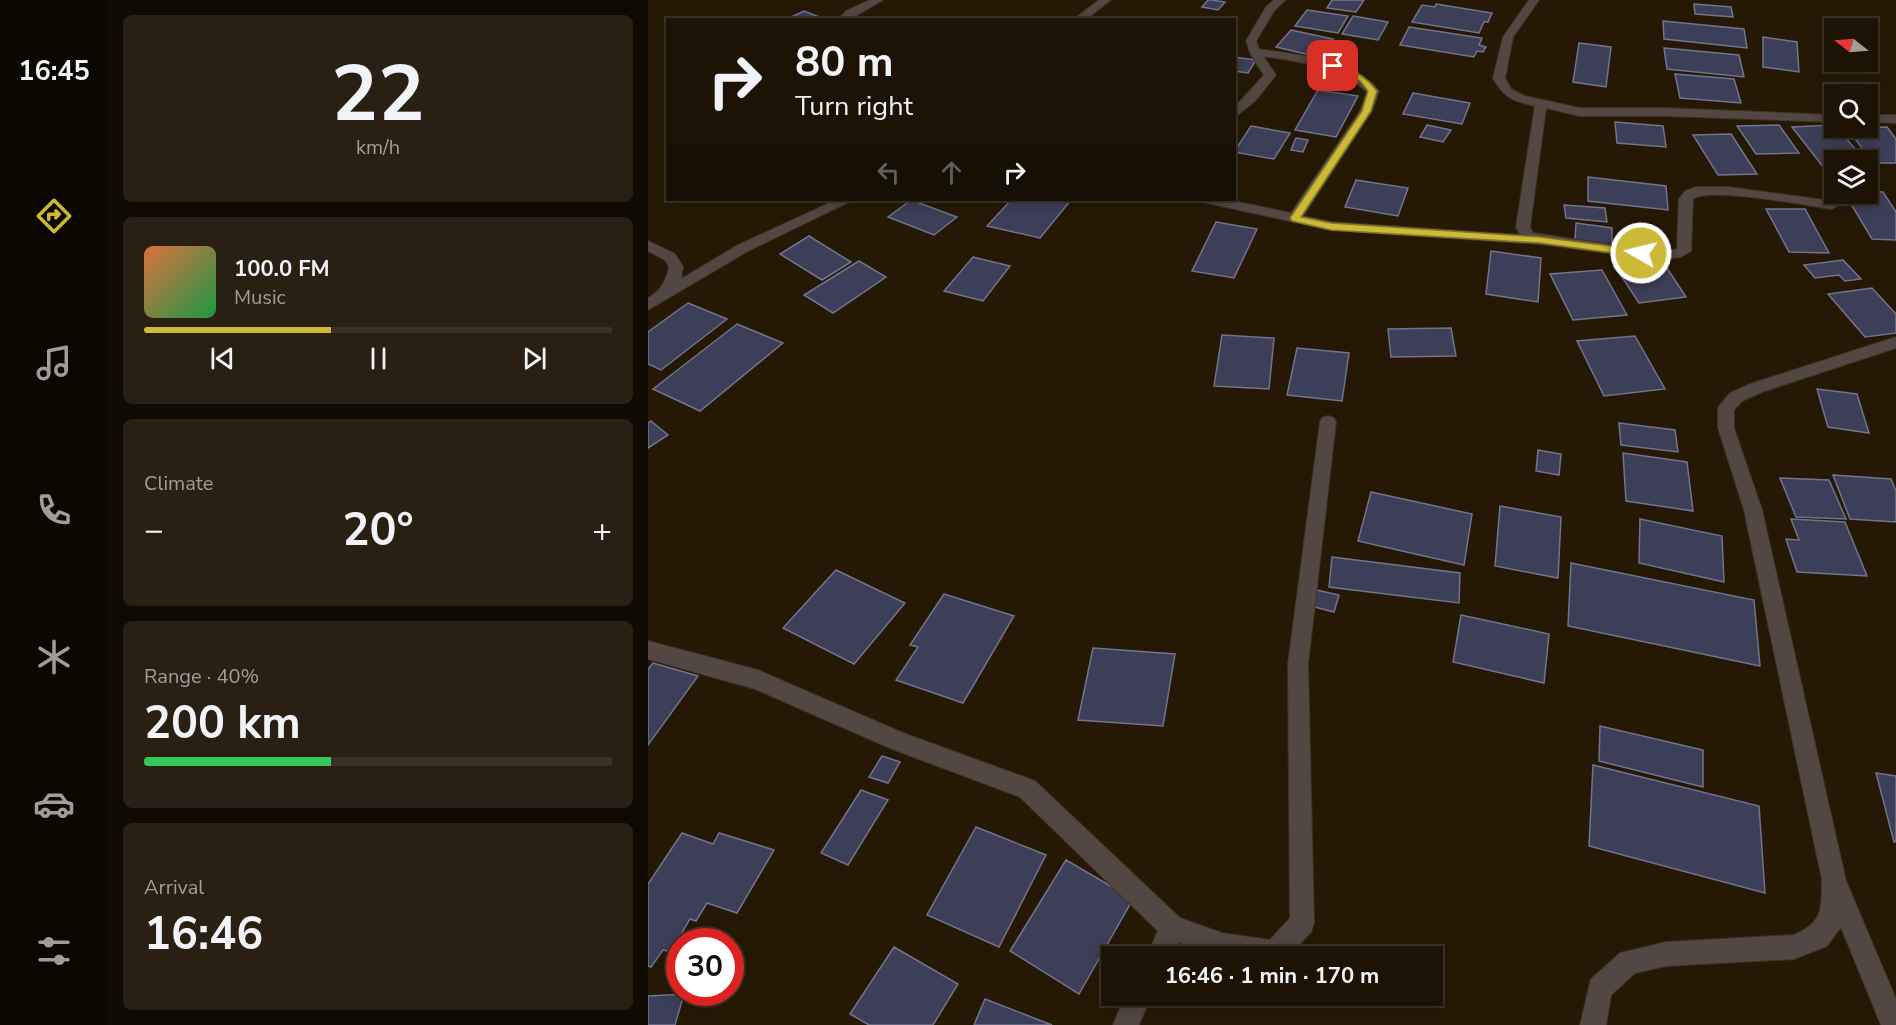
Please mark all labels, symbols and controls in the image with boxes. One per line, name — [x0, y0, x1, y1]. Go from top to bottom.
north arrow — [1824, 18, 1878, 72]
map controls — [1824, 18, 1878, 204]
text: 80 m — [795, 34, 894, 91]
pin — [1307, 40, 1358, 91]
text: 22 — [331, 41, 425, 148]
icon: right — [696, 42, 774, 120]
icon: arrive — [1316, 49, 1349, 82]
text: 16:45 — [18, 53, 90, 90]
button: search — [1824, 84, 1878, 138]
text: Turn right — [795, 88, 913, 125]
text: km/h — [356, 134, 400, 161]
button: layers — [1824, 150, 1878, 204]
icon: left — [872, 156, 905, 189]
icon: ahead — [935, 156, 968, 189]
icon: right — [998, 156, 1031, 189]
icon: directions — [33, 195, 75, 237]
position arrow — [1609, 221, 1673, 285]
text: 100.0 FM — [234, 254, 330, 284]
text: Music — [234, 284, 286, 311]
icon: music — [33, 342, 75, 384]
icon: previous — [206, 342, 239, 375]
icon: pause — [362, 342, 395, 375]
icon: next — [518, 342, 551, 375]
text: Climate — [144, 470, 213, 497]
icon: phone — [33, 489, 75, 531]
text: 20° — [342, 500, 414, 561]
text: − — [144, 508, 164, 553]
text: + — [592, 508, 612, 553]
icon: climate — [33, 636, 75, 678]
text: Range · 40% — [144, 663, 259, 690]
text: 200 km — [144, 693, 301, 754]
icon: car — [33, 783, 75, 825]
text: Arrival — [144, 874, 204, 901]
text: 16:46 — [144, 904, 263, 965]
speed limit sign: 30 — [666, 928, 744, 1006]
icon: filters — [33, 930, 75, 972]
text: 16:46 · 1 min · 170 m — [1165, 961, 1379, 991]

